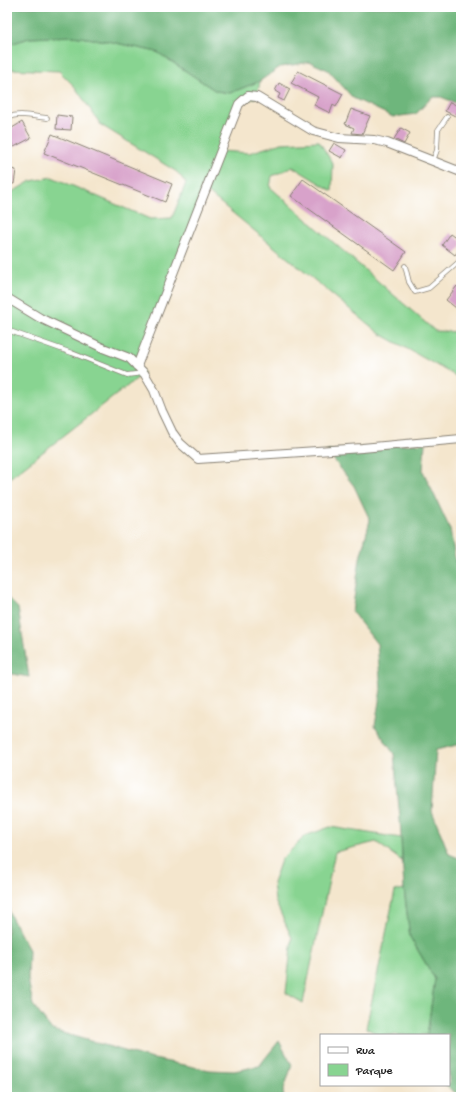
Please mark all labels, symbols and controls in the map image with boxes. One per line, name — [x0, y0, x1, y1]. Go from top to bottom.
legend — [320, 1034, 450, 1086]
text: Rua — [356, 1045, 375, 1059]
text: Parque — [355, 1065, 393, 1079]

